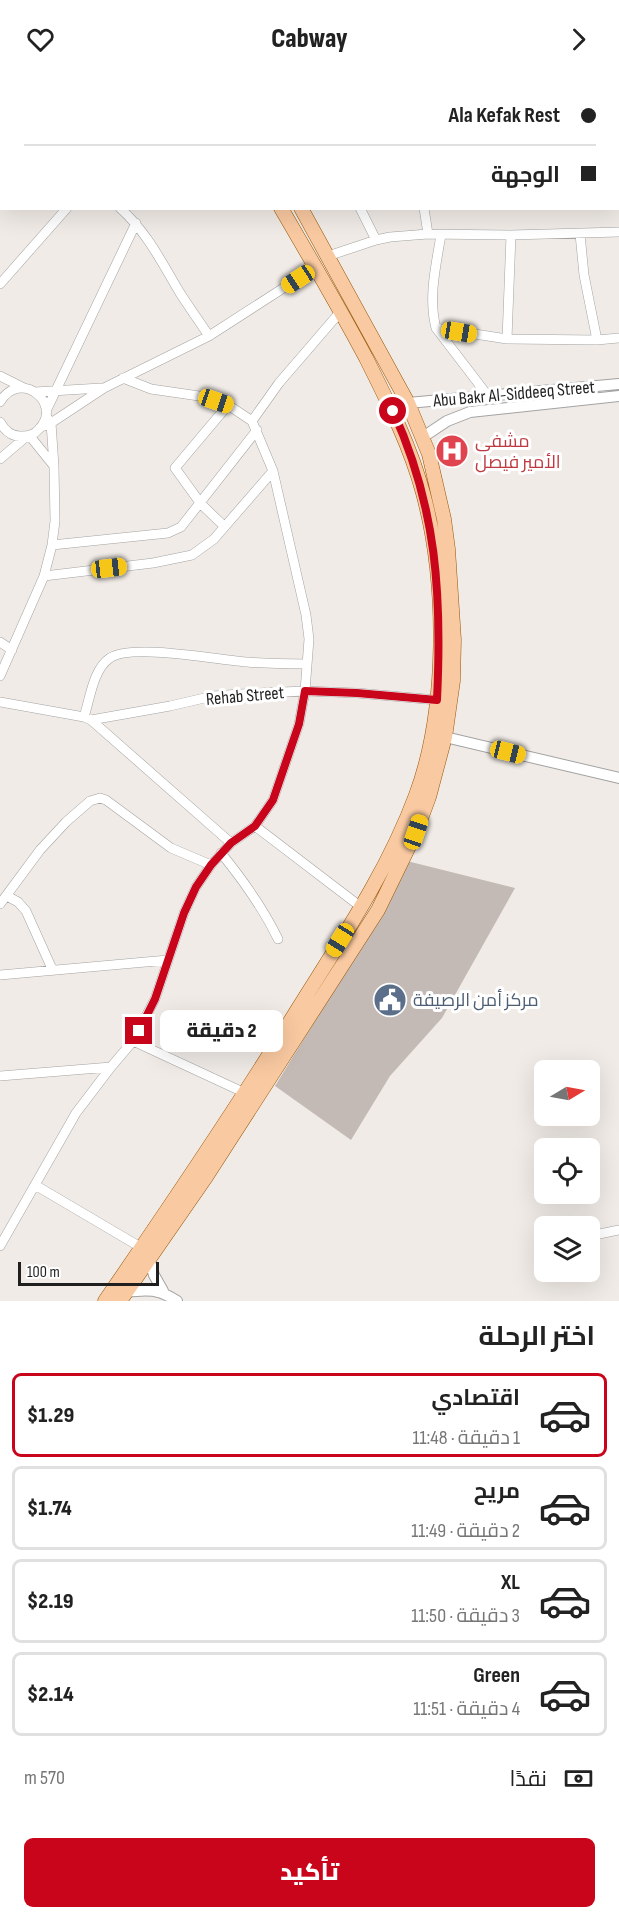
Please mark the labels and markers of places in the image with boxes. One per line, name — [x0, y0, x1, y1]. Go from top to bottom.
place label: مشفى الأمير فيصل — [475, 431, 561, 473]
hospital icon: مشفى الأمير فيصل — [434, 433, 470, 469]
public building icon: مركز أمن الرصيفة — [372, 982, 408, 1018]
place label: مركز أمن الرصيفة — [413, 989, 538, 1011]

